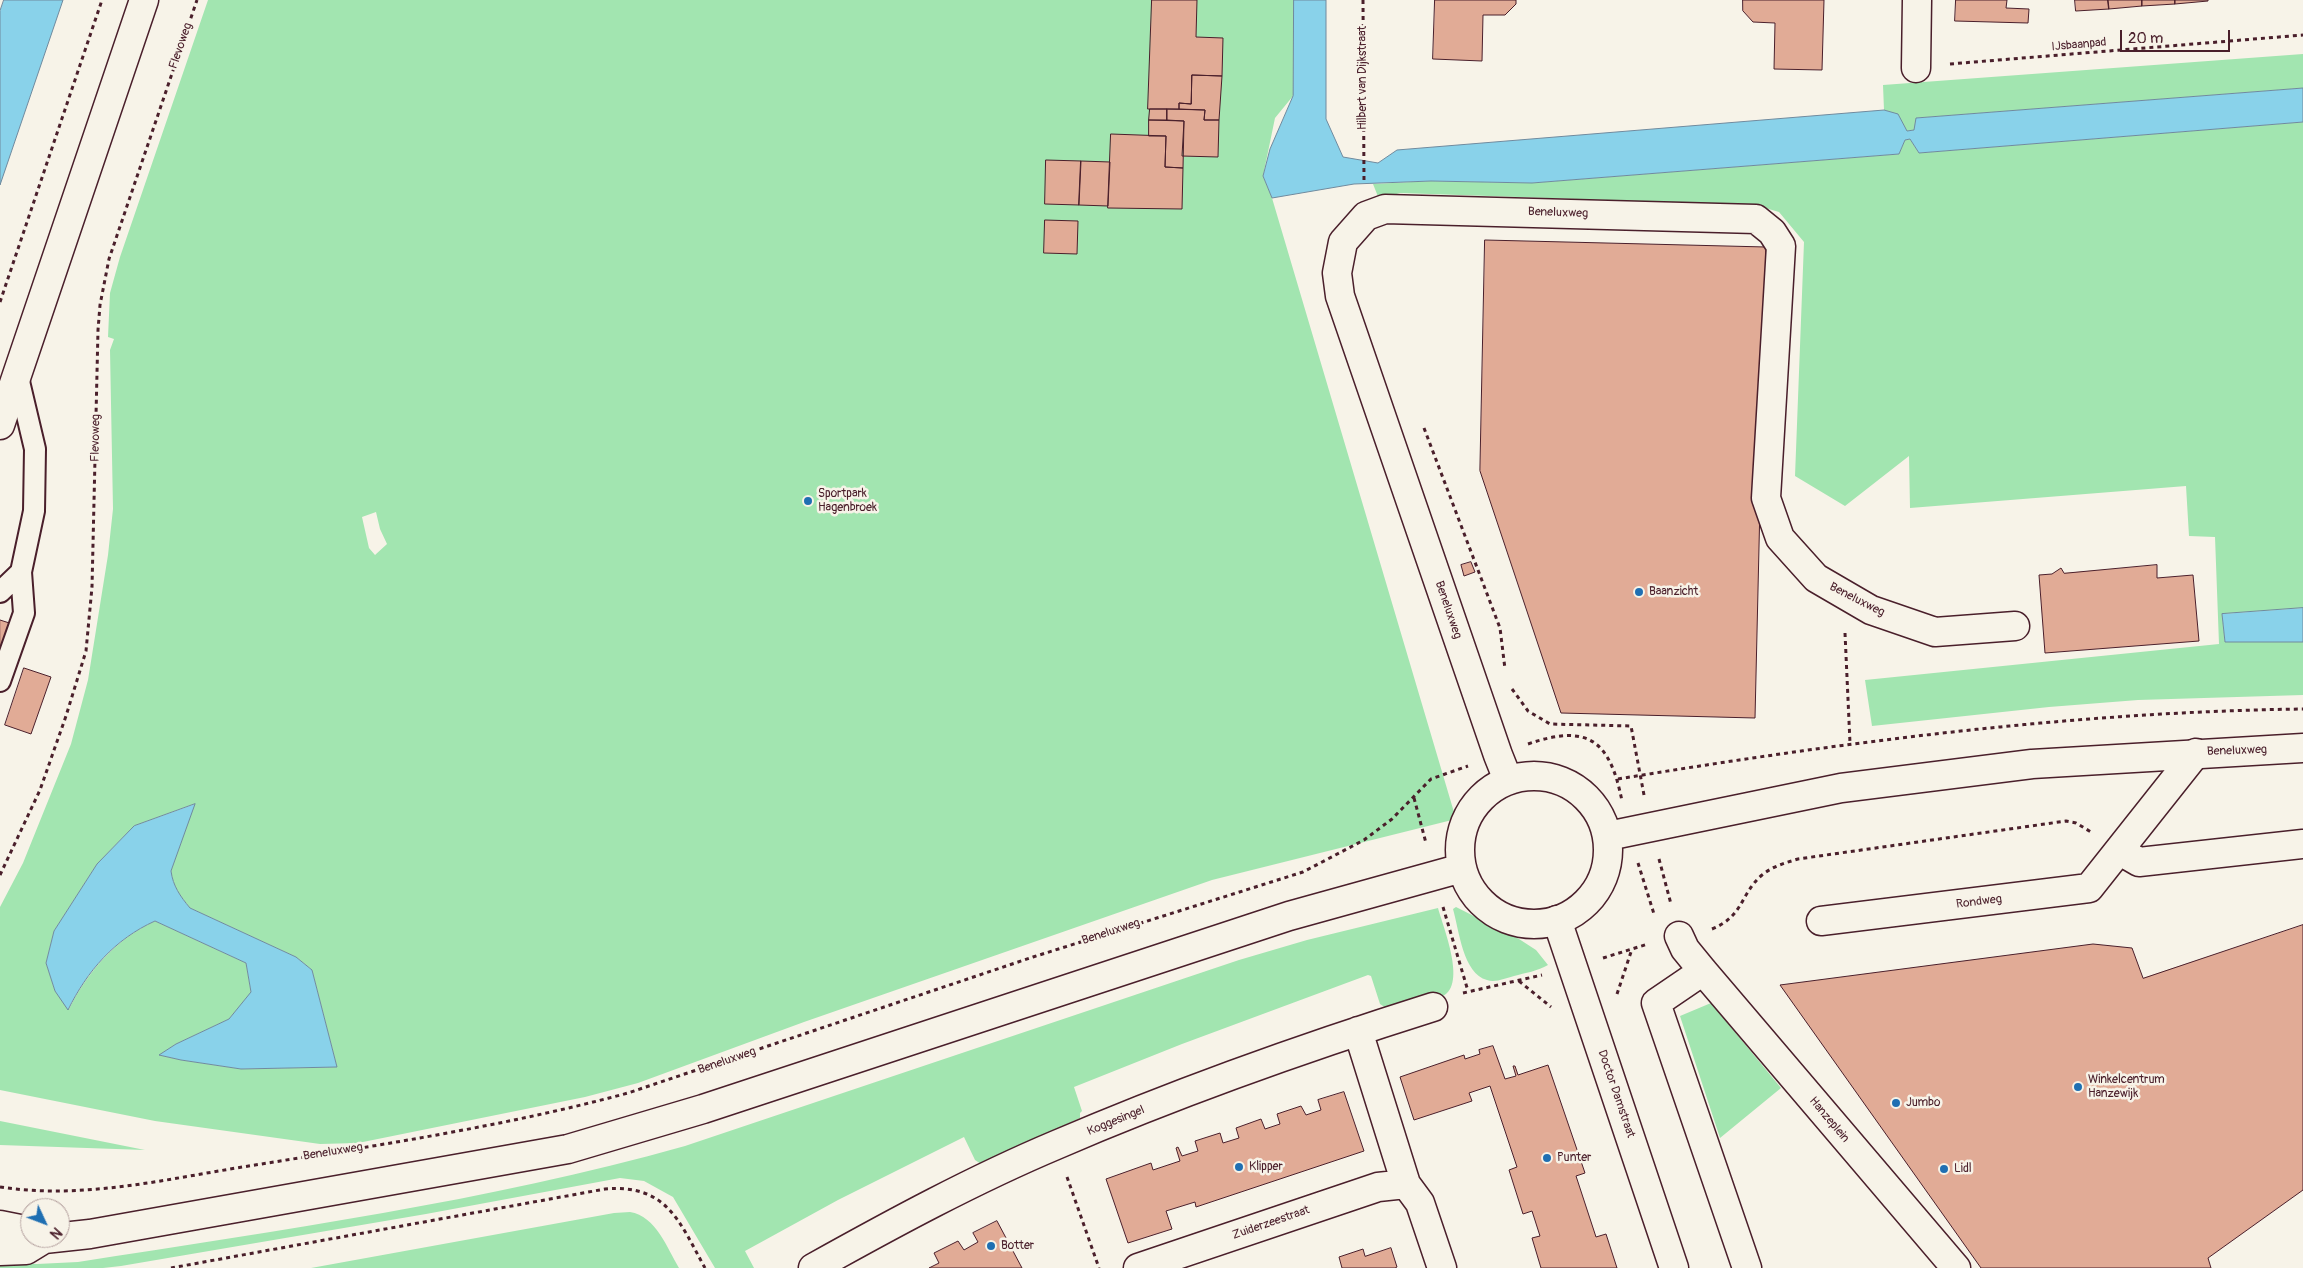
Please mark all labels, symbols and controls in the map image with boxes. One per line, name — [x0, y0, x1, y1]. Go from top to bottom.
scale bar — [2123, 20, 2233, 52]
street label: Flevoweg — [166, 21, 196, 71]
street label: Hilbert van Dijkstraat — [1356, 26, 1370, 130]
text: 20 m — [2128, 29, 2163, 48]
street label: IJsbaanpad — [2051, 35, 2107, 55]
street label: Beneluxweg — [1528, 205, 1588, 221]
street label: Flevoweg — [88, 414, 104, 462]
place label: Sportpark Hagenbroek — [818, 487, 877, 515]
marker: Sportpark Hagenbroek — [802, 495, 814, 507]
street label: Beneluxweg — [1431, 579, 1465, 641]
street label: Beneluxweg — [1827, 580, 1887, 620]
place label: Baanzicht — [1649, 585, 1698, 599]
marker: Baanzicht — [1633, 586, 1645, 598]
street label: Beneluxweg — [2207, 743, 2267, 759]
street label: Rondweg — [1955, 892, 2003, 912]
street label: Beneluxweg — [1080, 916, 1142, 948]
street label: Beneluxweg — [696, 1044, 758, 1078]
street label: Doctor Damstraat — [1594, 1048, 1638, 1140]
place label: Winkelcentrum Hanzewijk — [2088, 1073, 2165, 1101]
marker: Winkelcentrum Hanzewijk — [2072, 1081, 2084, 1093]
street label: Hanzeplein — [1806, 1094, 1852, 1146]
place label: Jumbo — [1906, 1096, 1940, 1110]
marker: Jumbo — [1890, 1097, 1902, 1109]
street label: Koggesingel — [1085, 1103, 1147, 1139]
street label: Beneluxweg — [302, 1140, 364, 1164]
place label: Punter — [1557, 1151, 1591, 1165]
marker: Punter — [1541, 1152, 1553, 1164]
place label: Klipper — [1249, 1160, 1283, 1174]
marker: Klipper — [1233, 1161, 1245, 1173]
place label: Lidl — [1954, 1162, 1972, 1176]
marker: Lidl — [1938, 1163, 1950, 1175]
north arrow — [20, 1198, 70, 1248]
street label: Zuiderzeestraat — [1230, 1203, 1312, 1243]
text: N — [46, 1224, 65, 1242]
place label: Botter — [1001, 1239, 1034, 1253]
marker: Botter — [985, 1240, 997, 1252]

